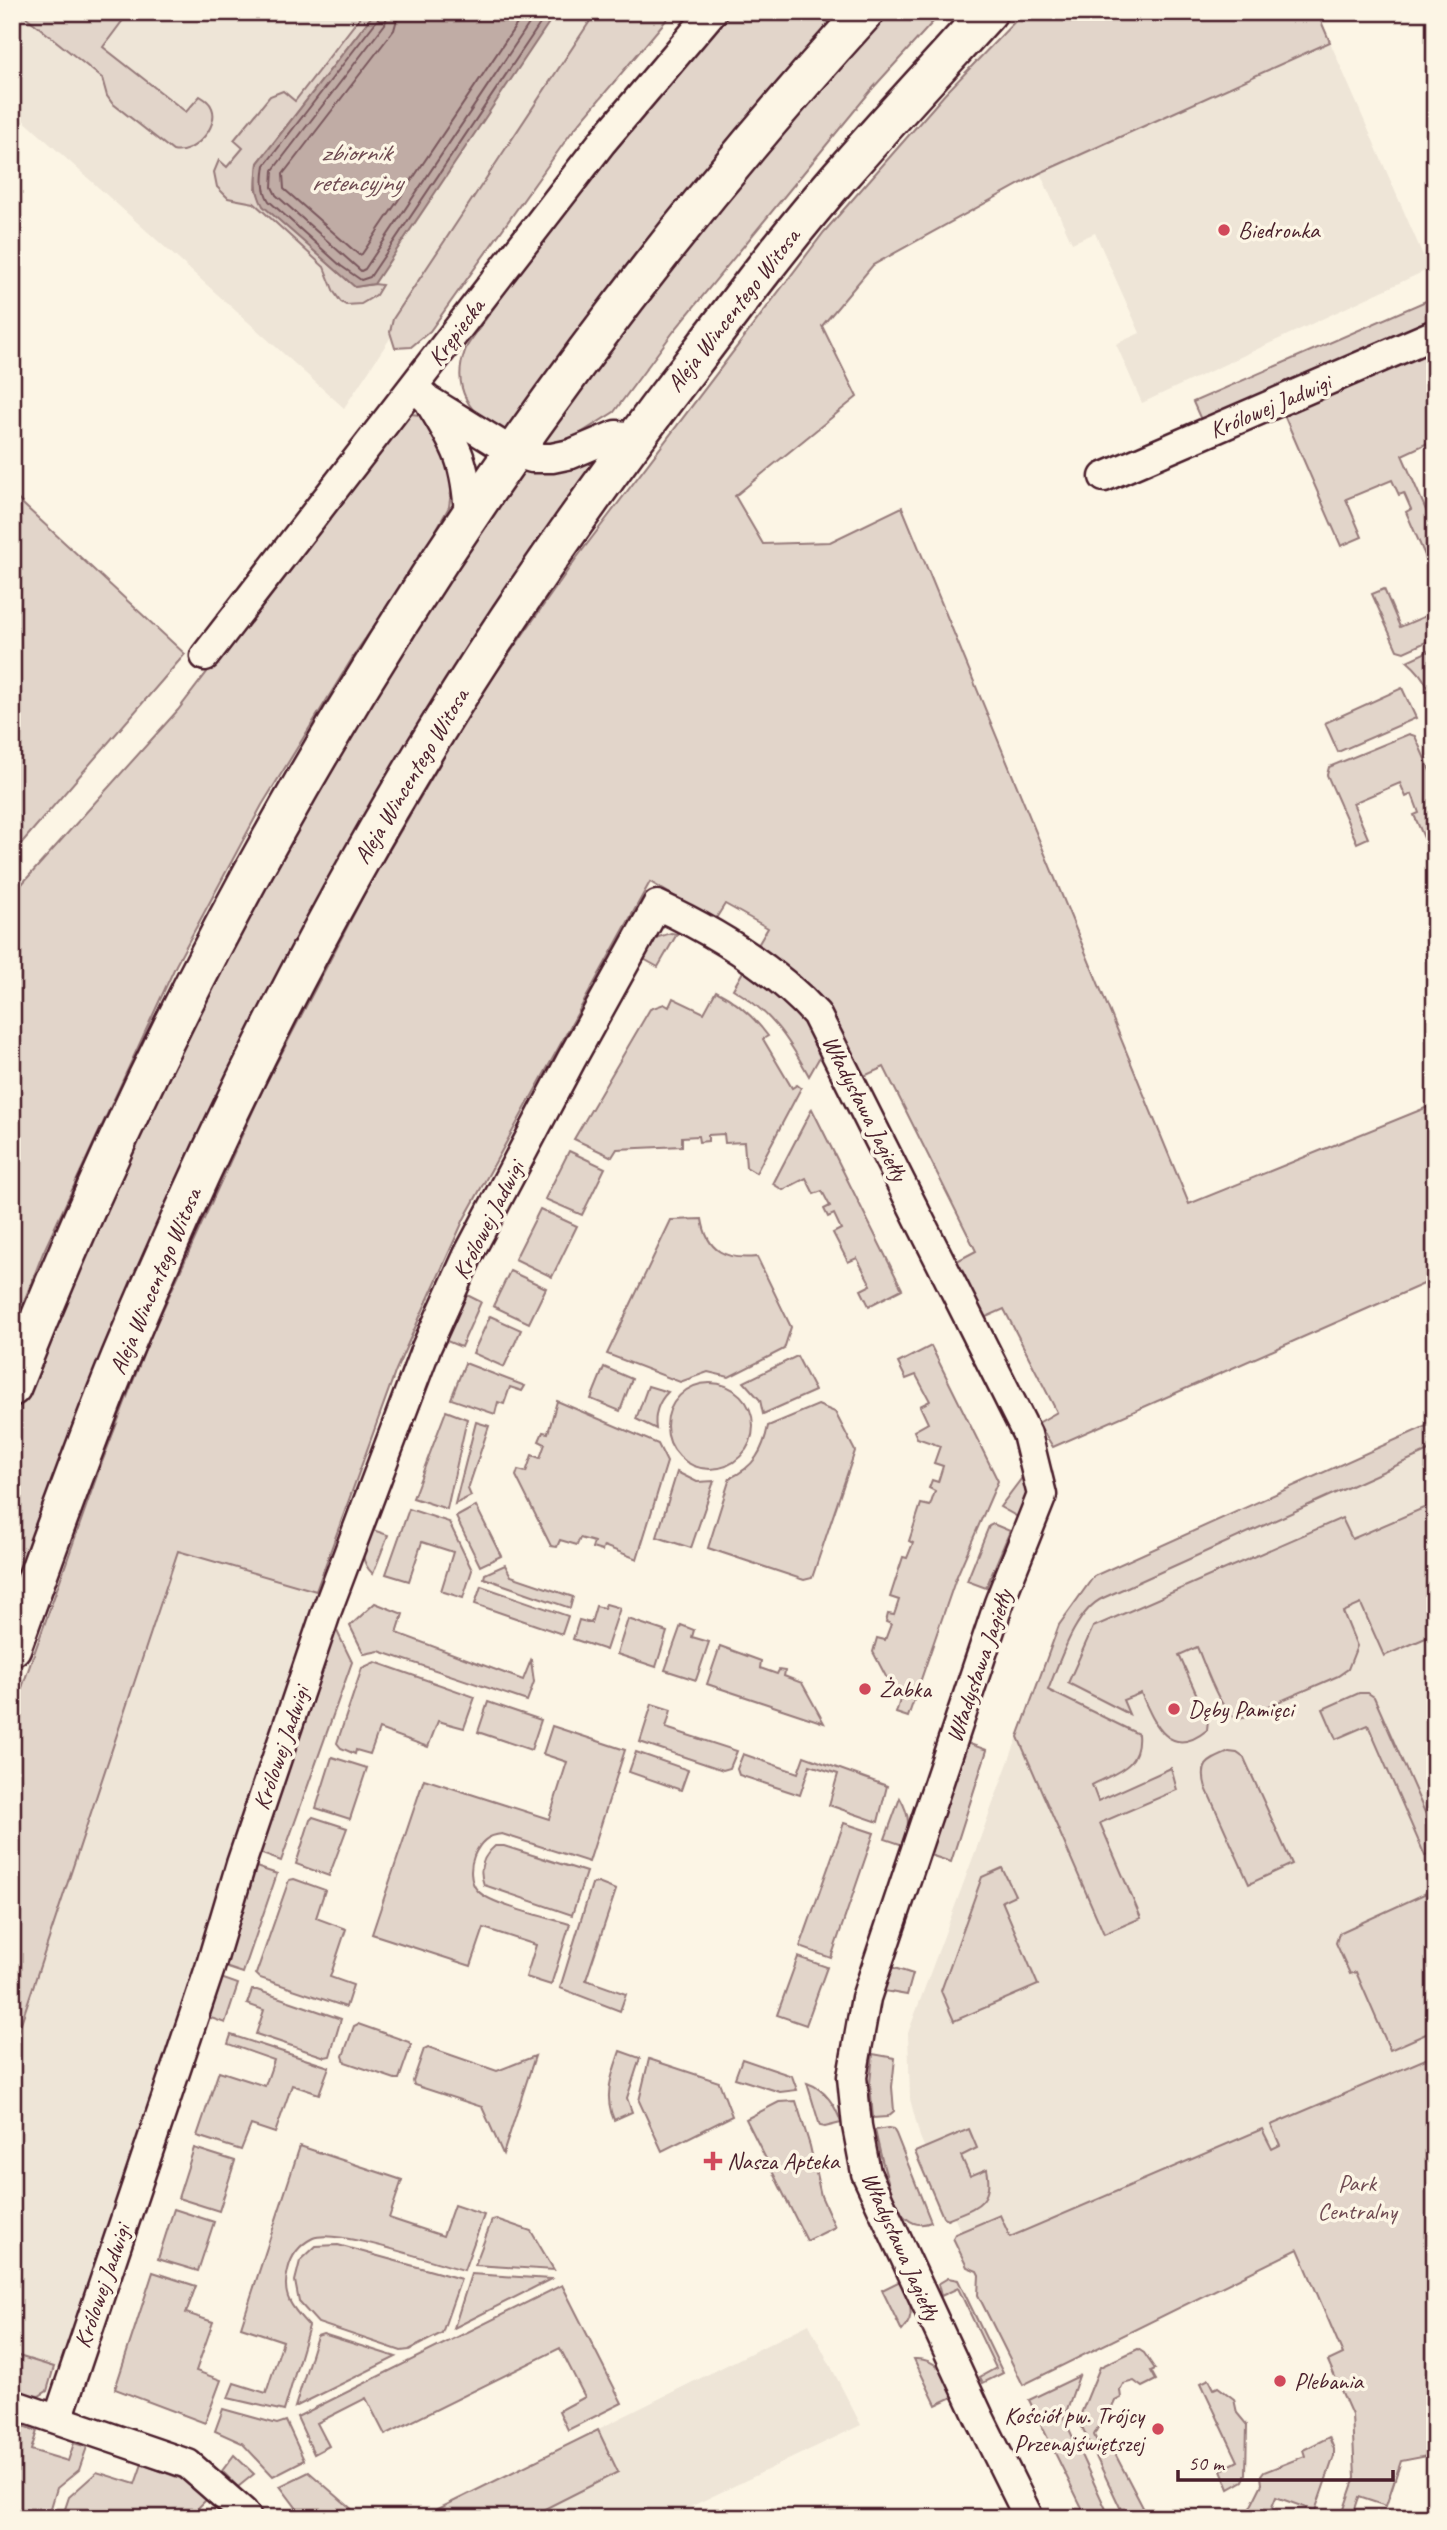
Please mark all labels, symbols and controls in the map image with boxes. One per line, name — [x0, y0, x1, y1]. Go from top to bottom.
water label: zbiornik retencyjny — [311, 136, 405, 199]
place label: Biedronka — [1238, 215, 1321, 245]
street label: Aleja Wincentego Witosa — [660, 221, 808, 398]
marker: Biedronka — [1216, 222, 1232, 238]
street label: Krępiecka — [421, 291, 492, 372]
street label: Królowej Jadwigi — [1205, 366, 1338, 445]
street label: Aleja Wincentego Witosa — [347, 681, 476, 869]
street label: Władysława Jagiełły — [815, 1030, 915, 1187]
street label: Królowej Jadwigi — [445, 1153, 532, 1284]
street label: Aleja Wincentego Witosa — [102, 1181, 209, 1379]
street label: Władysława Jagiełły — [939, 1584, 1020, 1746]
place label: Żabka — [879, 1674, 932, 1704]
street label: Królowej Jadwigi — [246, 1680, 317, 1814]
marker: Żabka — [857, 1681, 873, 1697]
place label: Dęby Pamięci — [1188, 1694, 1296, 1724]
marker: Dęby Pamięci — [1166, 1701, 1182, 1717]
place label: Nasza Apteka — [727, 2146, 841, 2176]
marker: Nasza Apteka — [705, 2153, 721, 2169]
street label: Władysława Jagiełły — [855, 2167, 948, 2327]
park label: Park Centralny — [1317, 2168, 1398, 2226]
street label: Królowej Jadwigi — [67, 2218, 138, 2352]
place label: Plebania — [1294, 2366, 1365, 2396]
marker: Plebania — [1272, 2373, 1288, 2389]
place label: Kościół pw. Trójcy Przenajświętszej — [1004, 2400, 1147, 2458]
marker: Kościół pw. Trójcy Przenajświętszej — [1150, 2421, 1166, 2437]
scale bar — [1178, 2439, 1393, 2483]
text: 50 m — [1188, 2450, 1226, 2476]

